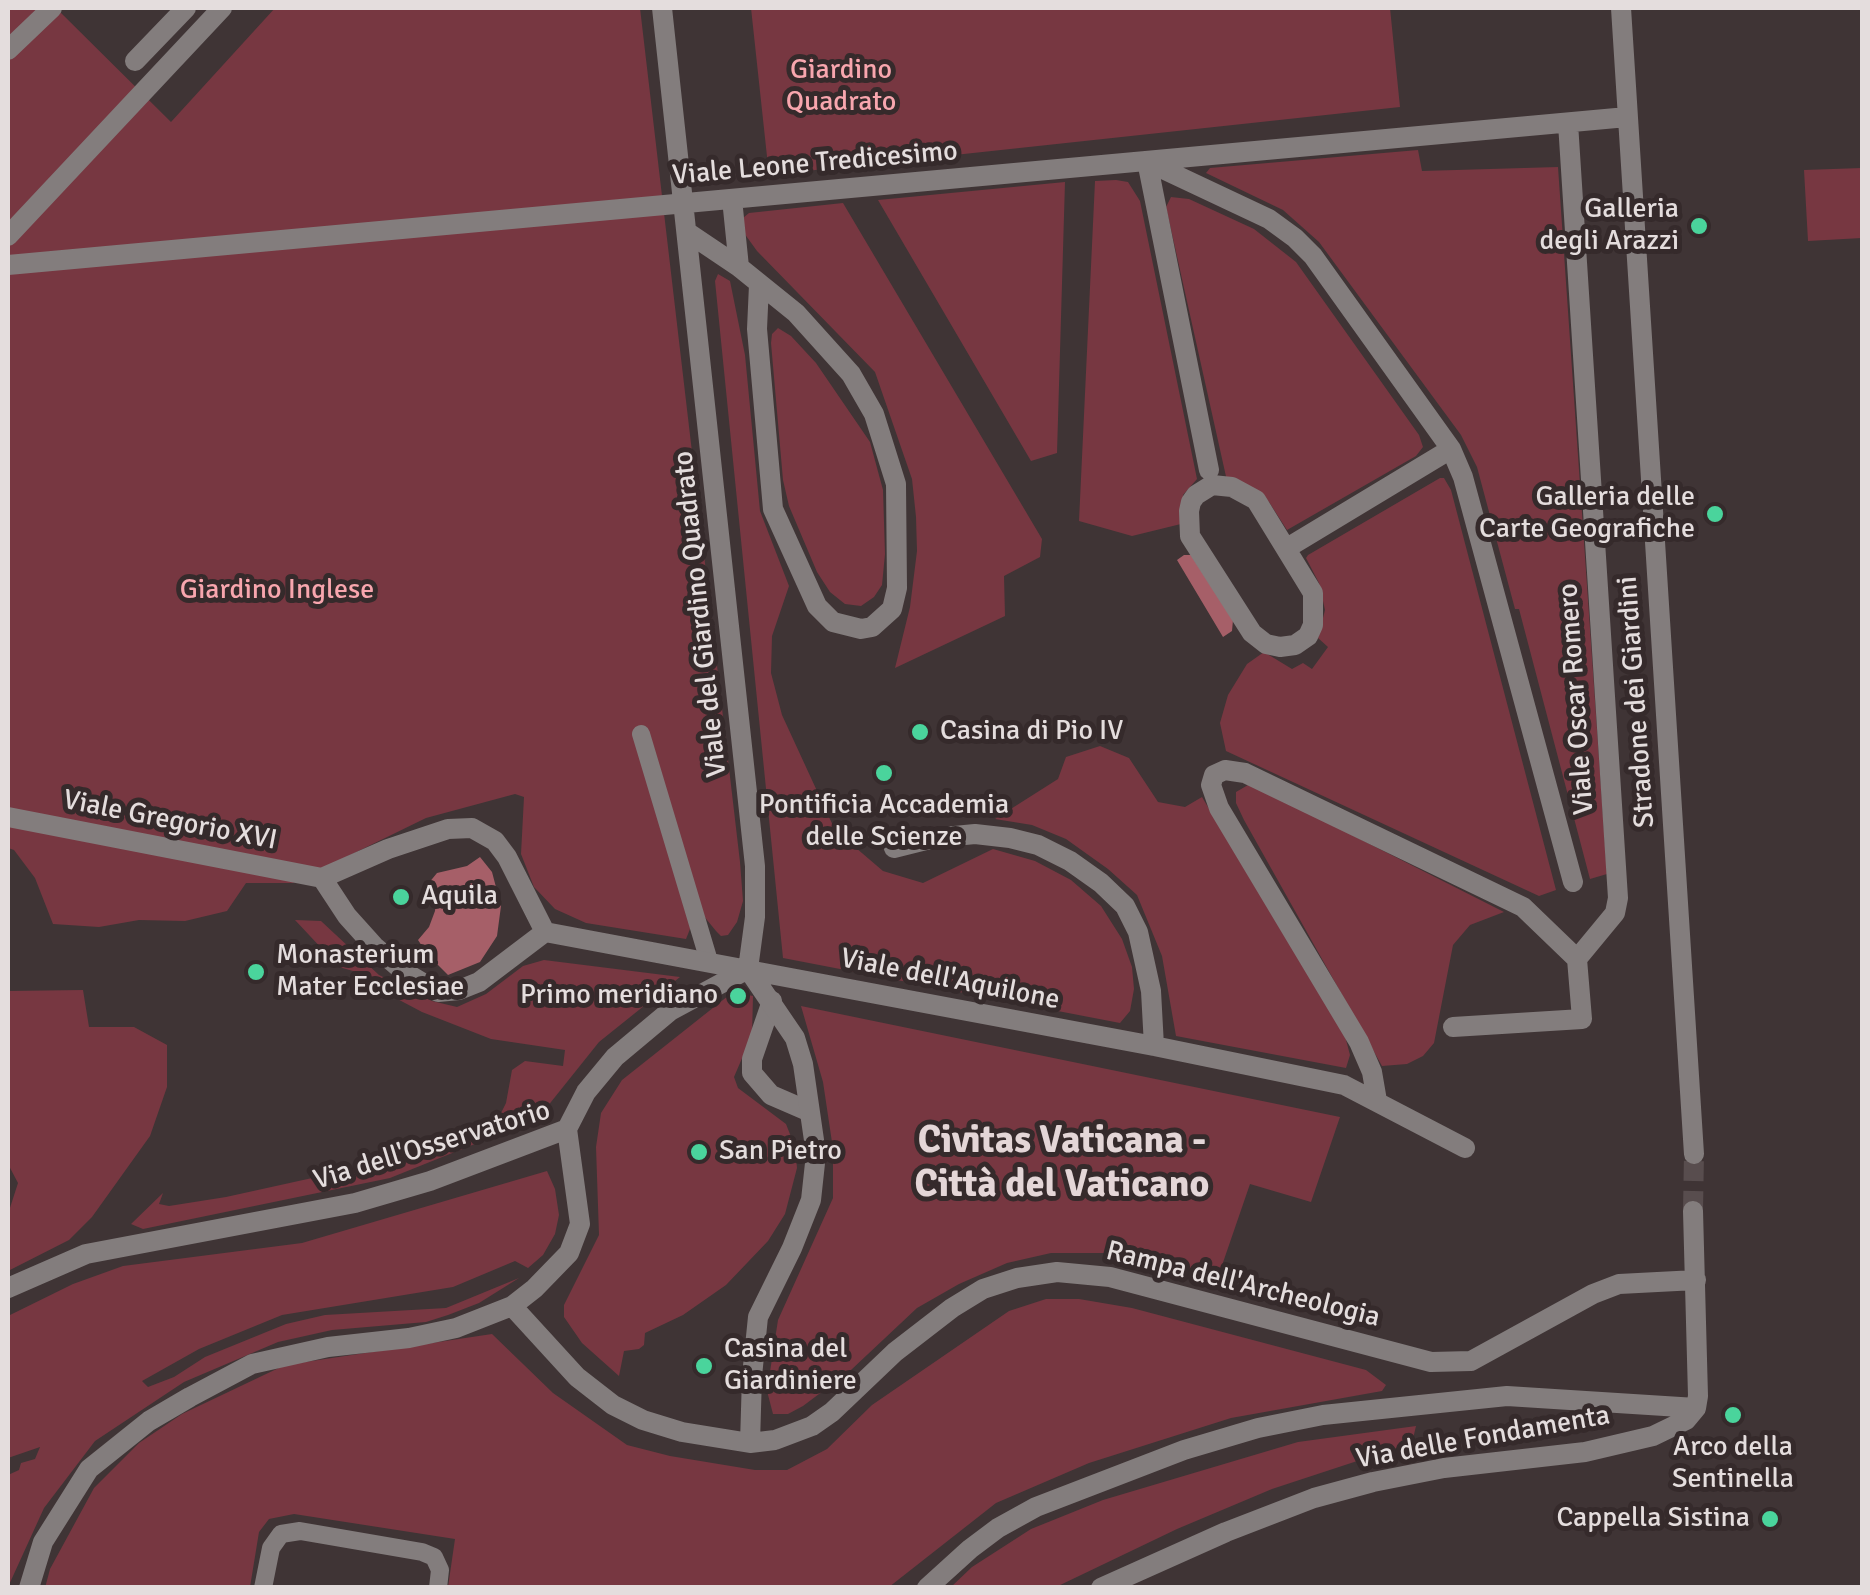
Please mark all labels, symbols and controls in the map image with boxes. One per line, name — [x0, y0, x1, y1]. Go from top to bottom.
park label: Giardino Quadrato — [786, 54, 896, 120]
street label: Viale Leone Tredicesimo — [671, 135, 959, 193]
place label: Galleria degli Arazzi — [1540, 193, 1679, 259]
marker: Galleria degli Arazzi — [1688, 215, 1710, 237]
street label: Viale del Giardino Quadrato — [667, 449, 735, 779]
place label: Galleria delle Carte Geografiche — [1479, 481, 1695, 547]
marker: Galleria delle Carte Geografiche — [1704, 503, 1726, 525]
park label: Giardino Inglese — [180, 574, 374, 608]
street label: Stradone dei Giardini — [1611, 575, 1663, 829]
street label: Viale Oscar Romero — [1552, 582, 1602, 816]
place label: Casina di Pio IV — [940, 715, 1123, 749]
marker: Casina di Pio IV — [909, 721, 931, 743]
marker: Pontificia Accademia delle Scienze — [873, 762, 895, 784]
street label: Viale Gregorio XVI — [60, 784, 280, 858]
place label: Pontificia Accademia delle Scienze — [759, 789, 1009, 855]
place label: Aquila — [421, 880, 498, 914]
marker: Aquila — [390, 886, 412, 908]
place label: Monasterium Mater Ecclesiae — [276, 939, 464, 1005]
street label: Viale dell'Aquilone — [838, 942, 1062, 1018]
marker: Monasterium Mater Ecclesiae — [245, 961, 267, 983]
place label: Primo meridiano — [520, 979, 718, 1013]
marker: Primo meridiano — [727, 985, 749, 1007]
street label: Via dell'Osservatorio — [310, 1094, 554, 1198]
district label: Civitas Vaticana - Città del Vaticano — [915, 1119, 1209, 1208]
place label: San Pietro — [719, 1135, 842, 1169]
marker: San Pietro — [688, 1141, 710, 1163]
street label: Rampa dell'Archeologia — [1103, 1235, 1383, 1335]
place label: Casina del Giardiniere — [724, 1333, 857, 1399]
marker: Casina del Giardiniere — [693, 1355, 715, 1377]
street label: Via delle Fondamenta — [1353, 1399, 1613, 1477]
marker: Arco della Sentinella — [1722, 1404, 1744, 1426]
place label: Arco della Sentinella — [1672, 1431, 1794, 1497]
place label: Cappella Sistina — [1556, 1502, 1750, 1536]
marker: Cappella Sistina — [1759, 1508, 1781, 1530]

